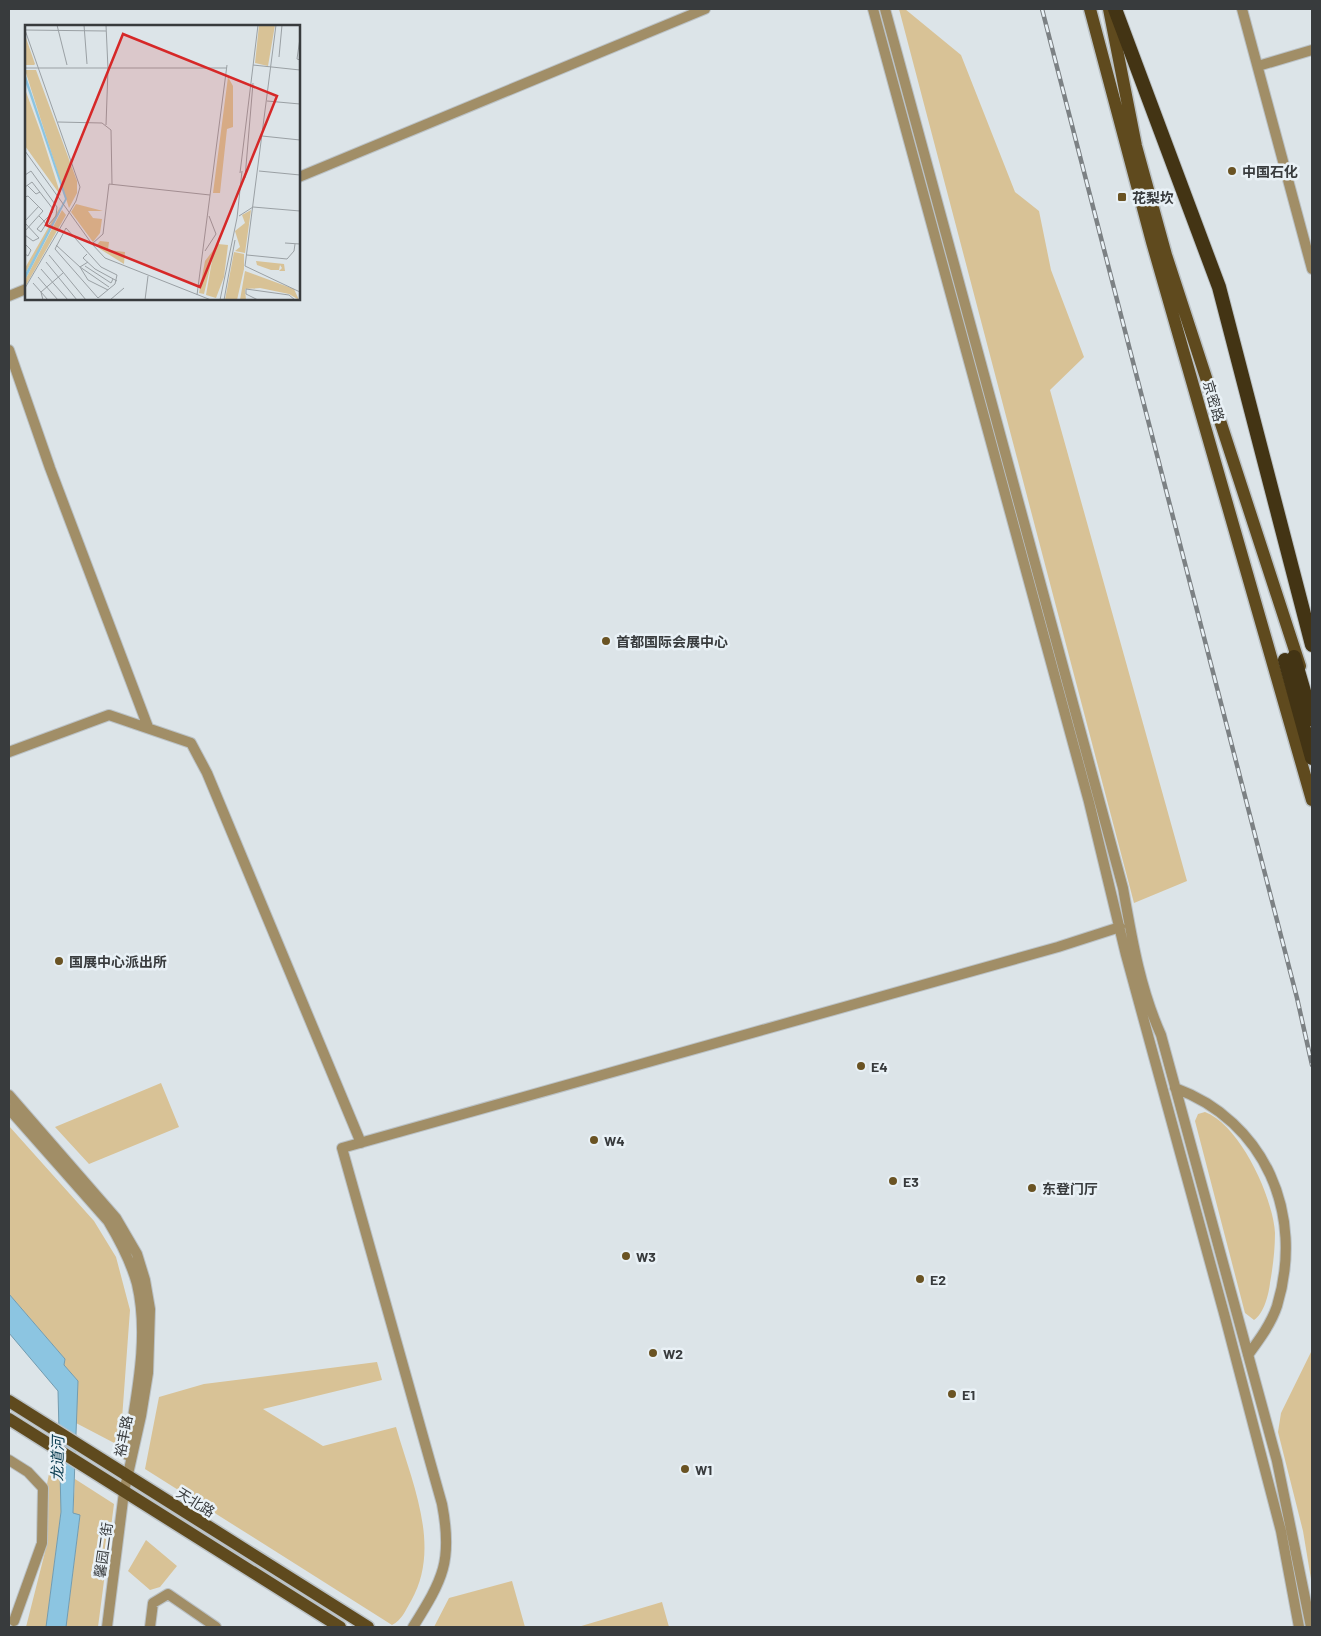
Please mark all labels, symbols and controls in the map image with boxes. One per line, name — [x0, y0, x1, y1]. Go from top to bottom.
inset map — [25, 25, 300, 300]
place label: 中国石化 — [1242, 163, 1298, 180]
marker: 中国石化 — [1226, 165, 1238, 177]
place label: 花梨坎 — [1132, 189, 1174, 206]
marker: 花梨坎 — [1116, 191, 1128, 203]
street label: 京密路 — [1200, 378, 1228, 424]
place label: 首都国际会展中心 — [616, 633, 728, 650]
marker: 首都国际会展中心 — [600, 635, 612, 647]
place label: 国展中心派出所 — [69, 953, 167, 970]
marker: 国展中心派出所 — [53, 955, 65, 967]
place label: E4 — [871, 1058, 888, 1075]
marker: E4 — [855, 1060, 867, 1072]
place label: W4 — [604, 1132, 625, 1149]
marker: W4 — [588, 1134, 600, 1146]
place label: E3 — [903, 1173, 919, 1190]
marker: E3 — [887, 1175, 899, 1187]
place label: 东登门厅 — [1042, 1180, 1098, 1197]
marker: 东登门厅 — [1026, 1182, 1038, 1194]
place label: W3 — [636, 1248, 656, 1265]
marker: W3 — [620, 1250, 632, 1262]
place label: E2 — [930, 1271, 946, 1288]
marker: E2 — [914, 1273, 926, 1285]
place label: W2 — [663, 1345, 683, 1362]
marker: W2 — [647, 1347, 659, 1359]
place label: E1 — [962, 1386, 975, 1403]
marker: E1 — [946, 1388, 958, 1400]
street label: 裕丰路 — [111, 1414, 135, 1458]
water label: 龙道河 — [48, 1433, 66, 1482]
place label: W1 — [695, 1461, 712, 1478]
marker: W1 — [679, 1463, 691, 1475]
street label: 天北路 — [174, 1484, 218, 1520]
street label: 馨园二街 — [91, 1521, 115, 1579]

